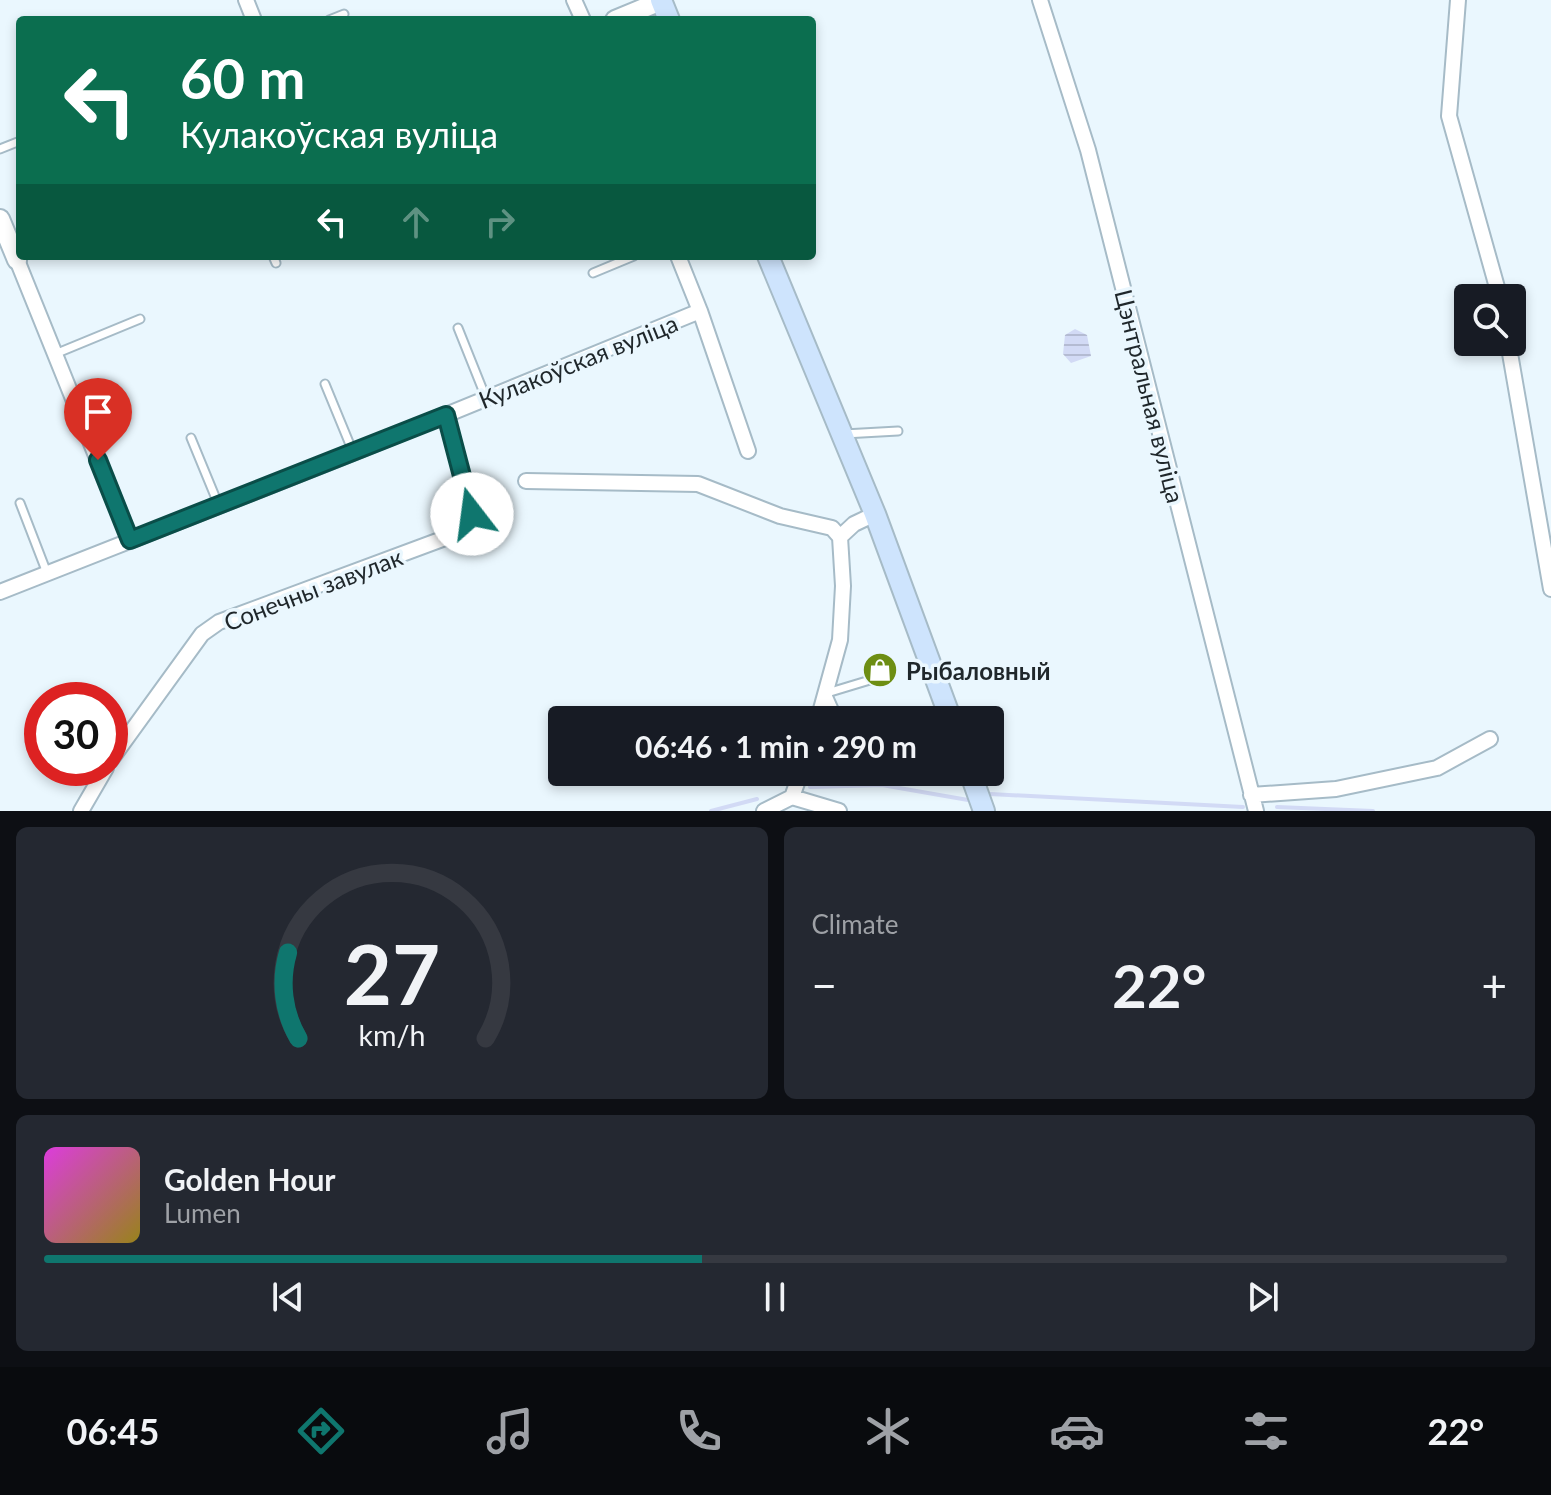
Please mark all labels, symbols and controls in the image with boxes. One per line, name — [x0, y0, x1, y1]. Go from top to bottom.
text: 60 m — [180, 44, 305, 111]
icon: left — [48, 48, 152, 152]
text: Кулакоўская вуліца — [180, 112, 498, 156]
icon: left — [310, 200, 354, 244]
icon: ahead — [394, 200, 438, 244]
icon: right — [478, 200, 522, 244]
map controls — [1454, 284, 1526, 356]
button: search — [1454, 284, 1526, 356]
street label: Цэнтральная вуліца — [1109, 286, 1191, 506]
street label: Кулакоўская вуліца — [474, 308, 682, 414]
pin — [64, 378, 132, 460]
icon: arrive — [76, 390, 120, 434]
position arrow — [430, 472, 514, 556]
street label: Сонечны завулак — [220, 541, 407, 636]
shop icon: Рыбаловный — [861, 651, 899, 689]
place label: Рыбаловный — [906, 656, 1050, 685]
speed limit sign: 30 — [24, 682, 128, 786]
text: 06:46 · 1 min · 290 m — [635, 728, 917, 764]
text: Climate — [812, 908, 898, 940]
text: 27 — [344, 923, 440, 1023]
text: 22° — [1112, 949, 1207, 1021]
text: − — [812, 959, 837, 1011]
text: + — [1481, 959, 1507, 1011]
text: km/h — [358, 1018, 425, 1052]
text: Golden Hour — [164, 1161, 336, 1197]
text: Lumen — [164, 1197, 241, 1229]
icon: previous — [266, 1275, 310, 1319]
icon: pause — [753, 1275, 797, 1319]
icon: next — [1241, 1275, 1285, 1319]
icon: directions — [293, 1403, 349, 1459]
icon: music — [482, 1403, 538, 1459]
icon: phone — [671, 1403, 727, 1459]
icon: climate — [860, 1403, 916, 1459]
icon: car — [1049, 1403, 1105, 1459]
icon: filters — [1238, 1403, 1294, 1459]
text: 06:45 — [67, 1409, 159, 1453]
text: 22° — [1428, 1409, 1484, 1453]

